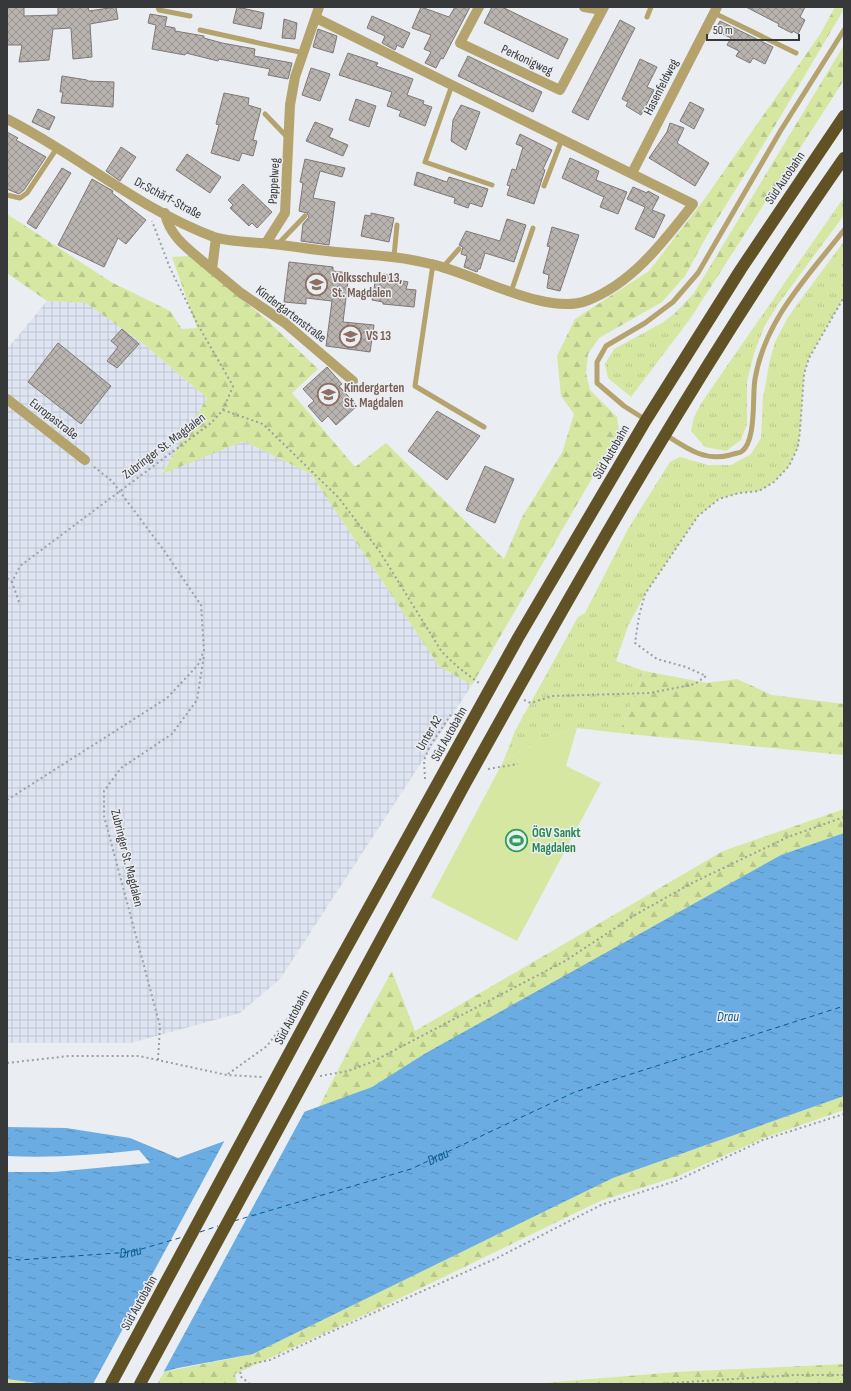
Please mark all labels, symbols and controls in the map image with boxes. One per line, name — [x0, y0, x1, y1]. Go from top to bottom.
scale bar — [707, 16, 799, 42]
text: 50 m — [713, 23, 733, 38]
street label: Perkonigweg — [499, 41, 555, 79]
street label: Hasenfeldweg — [640, 56, 682, 118]
street label: Süd Autobahn — [762, 149, 808, 207]
street label: Pappelweg — [265, 157, 283, 205]
street label: Dr.Schärf-Straße — [132, 174, 204, 222]
place label: Volksschule 13, St. Magdalen — [332, 270, 402, 301]
school or university icon: Volksschule 13, St. Magdalen — [304, 272, 330, 298]
street label: Kindergartenstraße — [253, 282, 329, 346]
school or university icon: VS 13 — [337, 323, 363, 349]
place label: VS 13 — [366, 328, 391, 344]
place label: Kindergarten St. Magdalen — [344, 380, 404, 411]
school or university icon: Kindergarten St. Magdalen — [315, 382, 341, 408]
street label: Europastraße — [26, 395, 82, 443]
street label: Zubringer St. Magdalen — [119, 410, 209, 482]
street label: Süd Autobahn — [589, 422, 633, 482]
street label: Süd Autobahn — [427, 704, 471, 764]
street label: Unter A2 — [413, 712, 445, 754]
street label: Zubringer St. Magdalen — [107, 808, 147, 908]
place label: ÖGV Sankt Magdalen — [532, 825, 581, 856]
sports icon: ÖGV Sankt Magdalen — [503, 827, 529, 853]
street label: Süd Autobahn — [271, 987, 313, 1047]
water label: Drau — [717, 1008, 739, 1025]
water label: Drau — [424, 1144, 451, 1169]
water label: Drau — [119, 1241, 143, 1261]
street label: Süd Autobahn — [117, 1273, 161, 1333]

